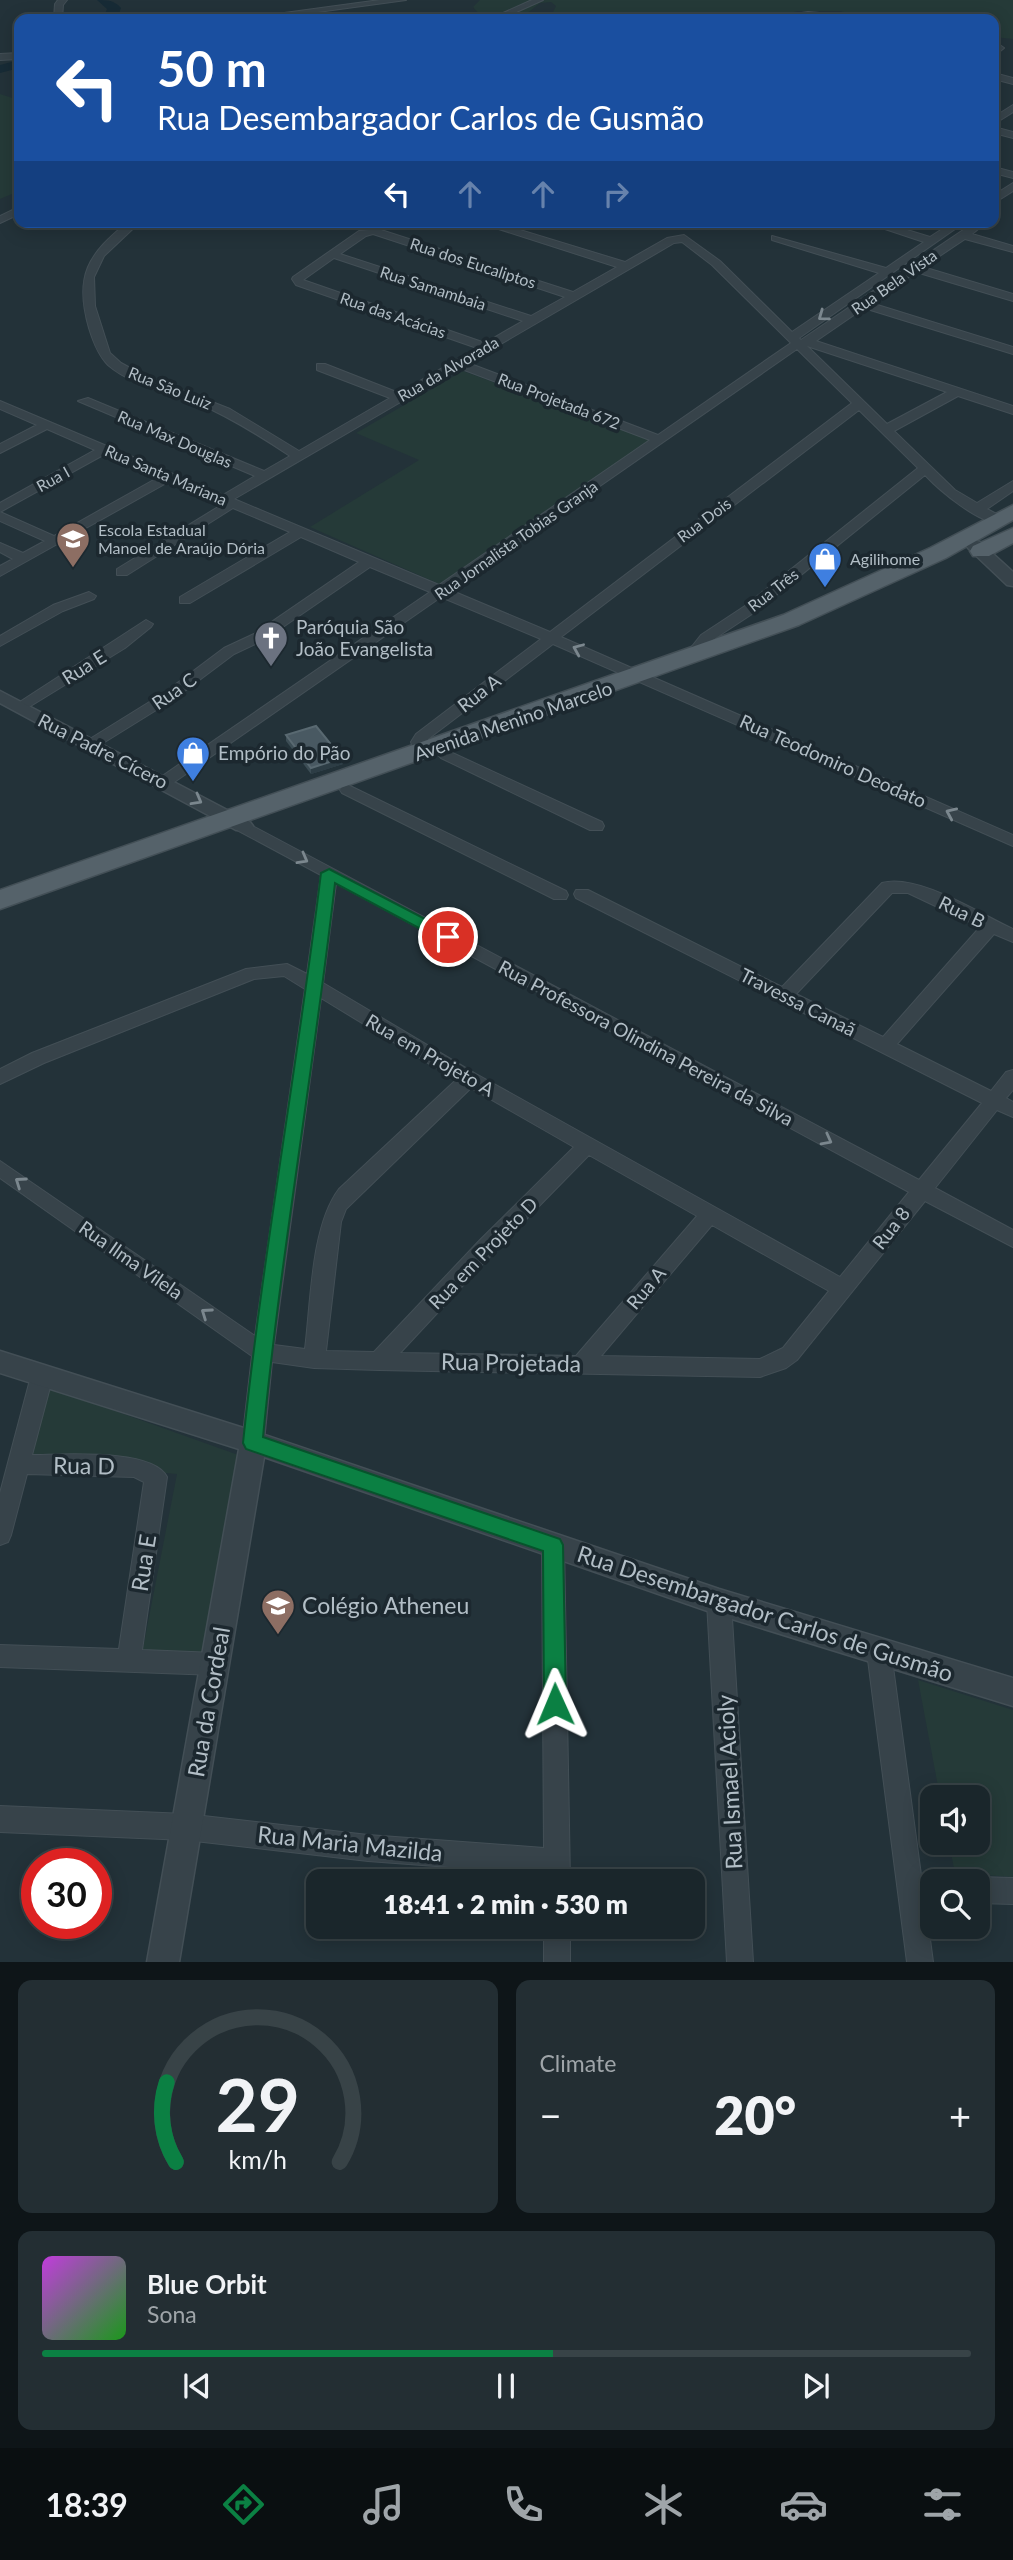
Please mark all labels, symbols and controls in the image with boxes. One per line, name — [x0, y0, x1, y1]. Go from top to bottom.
text: 50 m — [157, 39, 267, 97]
icon: left — [42, 42, 133, 133]
text: Rua Desembargador Carlos de Gusmão — [157, 98, 704, 137]
icon: left — [378, 175, 416, 213]
icon: ahead — [451, 175, 489, 213]
icon: ahead — [524, 175, 562, 213]
icon: right — [597, 175, 635, 213]
street label: Rua dos Eucaliptos — [408, 233, 539, 292]
street label: Rua Bela Vista — [847, 245, 940, 318]
street label: Rua Samambaia — [378, 261, 488, 314]
street label: Rua das Acácias — [338, 288, 449, 342]
one-way arrow — [818, 308, 831, 320]
street label: Rua da Alvorada — [394, 332, 502, 405]
street label: Rua São Luiz — [126, 362, 215, 413]
street label: Rua Projetada 672 — [495, 368, 623, 433]
street label: Rua Max Douglas — [115, 406, 235, 471]
street label: Rua Santa Mariana — [102, 440, 230, 509]
street label: Rua I — [33, 462, 73, 495]
street label: Rua Jornalista Tobias Granja — [431, 476, 601, 603]
street label: Rua Dois — [673, 493, 734, 546]
school or university icon: Escola Estadual Manoel de Araújo Dória — [54, 520, 92, 569]
place label: Escola Estadual Manoel de Araújo Dória — [98, 520, 265, 557]
shop icon: Agilihome — [806, 540, 844, 589]
place label: Agilihome — [850, 549, 920, 568]
street label: Rua Três — [744, 564, 802, 615]
place label: Paróquia São João Evangelista — [296, 615, 433, 660]
church icon: Paróquia São João Evangelista — [252, 619, 290, 668]
street label: Rua E — [58, 644, 110, 689]
one-way arrow — [572, 644, 584, 658]
street label: Rua C — [147, 667, 201, 714]
street label: Rua A — [452, 668, 505, 717]
street label: Avenida Menino Marcelo — [411, 676, 615, 765]
street label: Rua Padre Cícero — [35, 708, 172, 793]
street label: Rua Teodomiro Deodato — [736, 709, 930, 812]
shop icon: Empório do Pão — [174, 734, 212, 783]
place label: Empório do Pão — [218, 741, 350, 764]
one-way arrow — [190, 792, 203, 805]
one-way arrow — [945, 807, 958, 821]
one-way arrow — [295, 851, 308, 864]
street label: Rua B — [935, 891, 989, 933]
pin — [418, 907, 478, 967]
icon: arrive — [429, 918, 467, 956]
street label: Rua Professora Olindina Pereira da Silva — [495, 955, 798, 1130]
street label: Travessa Canaã — [736, 962, 860, 1041]
street label: Rua em Projeto A — [362, 1008, 499, 1101]
one-way arrow — [820, 1132, 832, 1145]
one-way arrow — [15, 1178, 28, 1190]
street label: Rua em Projeto D — [423, 1192, 542, 1313]
street label: Rua 8 — [867, 1202, 914, 1253]
street label: Rua Ilma Vilela — [75, 1215, 188, 1304]
street label: Rua A — [621, 1262, 670, 1314]
one-way arrow — [201, 1309, 214, 1321]
street label: Rua Projetada — [441, 1347, 581, 1377]
street label: Rua D — [53, 1450, 115, 1480]
street label: Rua E — [125, 1532, 161, 1593]
street label: Rua Desembargador Carlos de Gusmão — [574, 1539, 957, 1687]
school or university icon: Colégio Atheneu — [259, 1587, 297, 1636]
place label: Colégio Atheneu — [302, 1591, 469, 1619]
street label: Rua da Cordeal — [181, 1624, 235, 1779]
position arrow — [518, 1667, 592, 1741]
street label: Rua Ismael Acioly — [710, 1694, 748, 1870]
map controls — [920, 1785, 990, 1939]
button: sound — [920, 1785, 990, 1855]
street label: Rua Maria Mazilda — [256, 1819, 444, 1867]
speed limit sign: 30 — [21, 1848, 112, 1939]
button: search — [920, 1869, 990, 1939]
text: 18:41 · 2 min · 530 m — [383, 1888, 628, 1920]
text: Climate — [540, 2049, 616, 2077]
text: 29 — [216, 2061, 300, 2149]
text: 20° — [714, 2084, 796, 2146]
text: − — [540, 2092, 562, 2138]
text: + — [949, 2092, 971, 2138]
text: km/h — [228, 2144, 287, 2174]
text: Blue Orbit — [147, 2268, 267, 2300]
text: Sona — [147, 2300, 197, 2328]
icon: previous — [178, 2367, 216, 2405]
icon: pause — [487, 2367, 525, 2405]
icon: next — [797, 2367, 835, 2405]
icon: directions — [219, 2480, 268, 2529]
icon: music — [359, 2480, 408, 2529]
icon: phone — [499, 2480, 548, 2529]
icon: climate — [639, 2480, 688, 2529]
icon: car — [779, 2480, 828, 2529]
icon: filters — [918, 2480, 967, 2529]
text: 18:39 — [45, 2485, 128, 2524]

